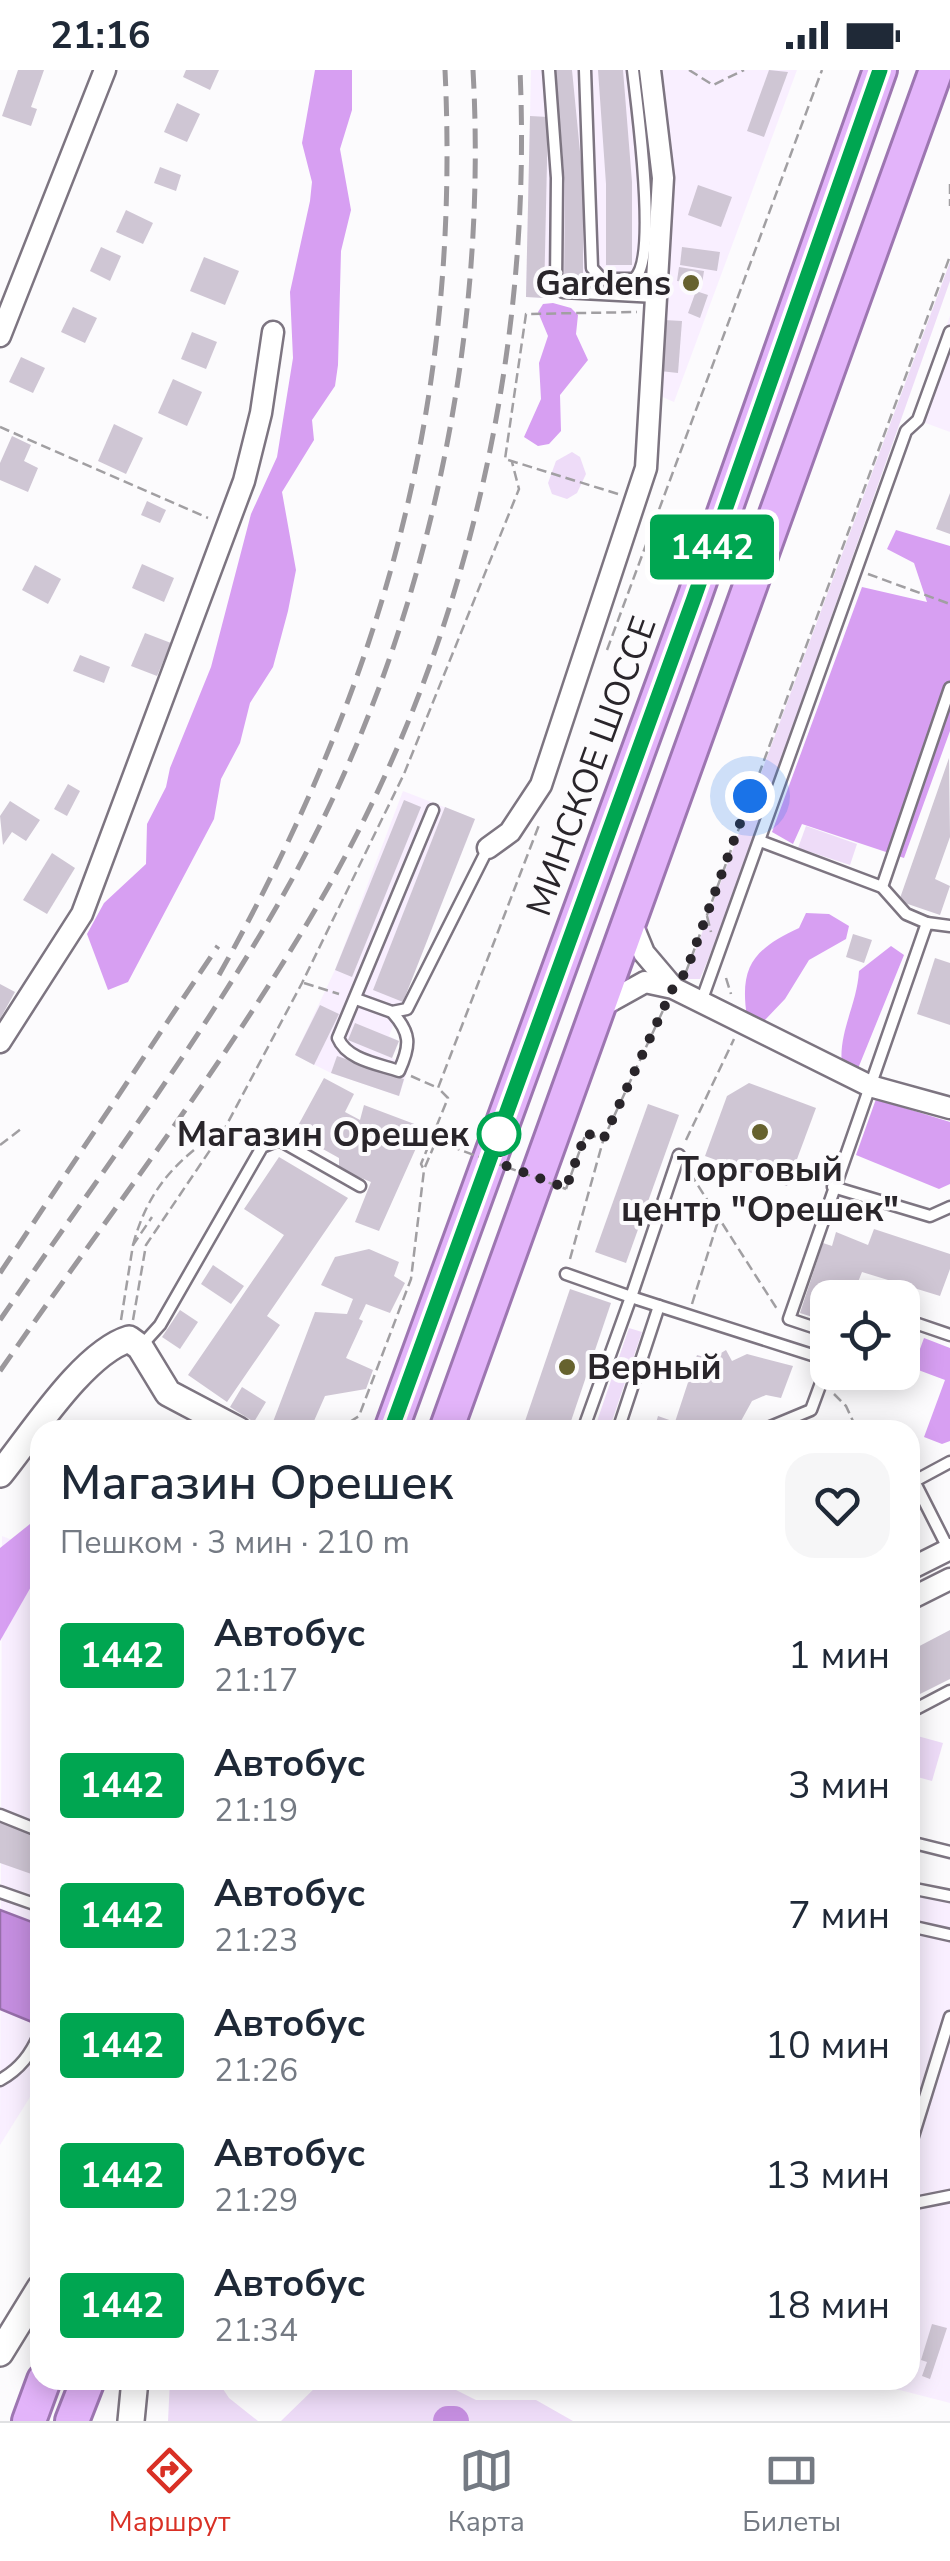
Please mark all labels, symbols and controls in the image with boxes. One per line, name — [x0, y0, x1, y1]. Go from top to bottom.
text: 21:16 — [50, 10, 151, 61]
place label: Gardens — [535, 260, 671, 307]
marker: Gardens — [680, 272, 702, 294]
line badge: 1442 — [642, 514, 782, 580]
text: 1442 — [670, 524, 754, 571]
street label: МИНСКОЕ ШОССЕ — [515, 610, 667, 922]
your location — [725, 771, 775, 821]
place label: Магазин Орешек — [177, 1111, 469, 1158]
marker: Магазин Орешек — [478, 1113, 520, 1155]
marker: Торговый центр "Орешек" — [749, 1121, 771, 1143]
place label: Торговый центр "Орешек" — [621, 1146, 899, 1233]
map controls — [810, 1280, 920, 1390]
button: locate — [810, 1280, 920, 1390]
place label: Верный — [587, 1344, 722, 1391]
marker: Верный — [556, 1356, 578, 1378]
text: Магазин Орешек — [60, 1450, 453, 1516]
button: heart — [785, 1453, 890, 1558]
text: Пешком · 3 мин · 210 m — [60, 1521, 410, 1564]
text: Автобус — [214, 1608, 365, 1659]
text: 1 мин — [788, 1630, 890, 1681]
text: 1442 — [80, 1632, 164, 1679]
text: 21:17 — [214, 1659, 298, 1702]
text: Автобус — [214, 1738, 365, 1789]
text: 3 мин — [788, 1760, 890, 1811]
text: 1442 — [80, 1762, 164, 1809]
text: 21:19 — [214, 1789, 298, 1832]
text: Автобус — [214, 1868, 365, 1919]
text: 7 мин — [788, 1890, 890, 1941]
text: 1442 — [80, 1892, 164, 1939]
text: 21:23 — [214, 1919, 298, 1962]
text: Автобус — [214, 1998, 365, 2049]
text: 10 мин — [765, 2020, 890, 2071]
text: 1442 — [80, 2022, 164, 2069]
text: 21:26 — [214, 2049, 298, 2092]
text: Автобус — [214, 2128, 365, 2179]
text: 13 мин — [765, 2150, 890, 2201]
text: 1442 — [80, 2152, 164, 2199]
text: 21:29 — [214, 2179, 298, 2222]
text: Автобус — [214, 2258, 365, 2309]
text: 18 мин — [765, 2280, 890, 2331]
text: 1442 — [80, 2282, 164, 2329]
text: 21:34 — [214, 2309, 298, 2352]
tab: Маршрут — [109, 2443, 230, 2541]
tab: Карта — [448, 2443, 525, 2541]
tab: Билеты — [742, 2443, 841, 2541]

